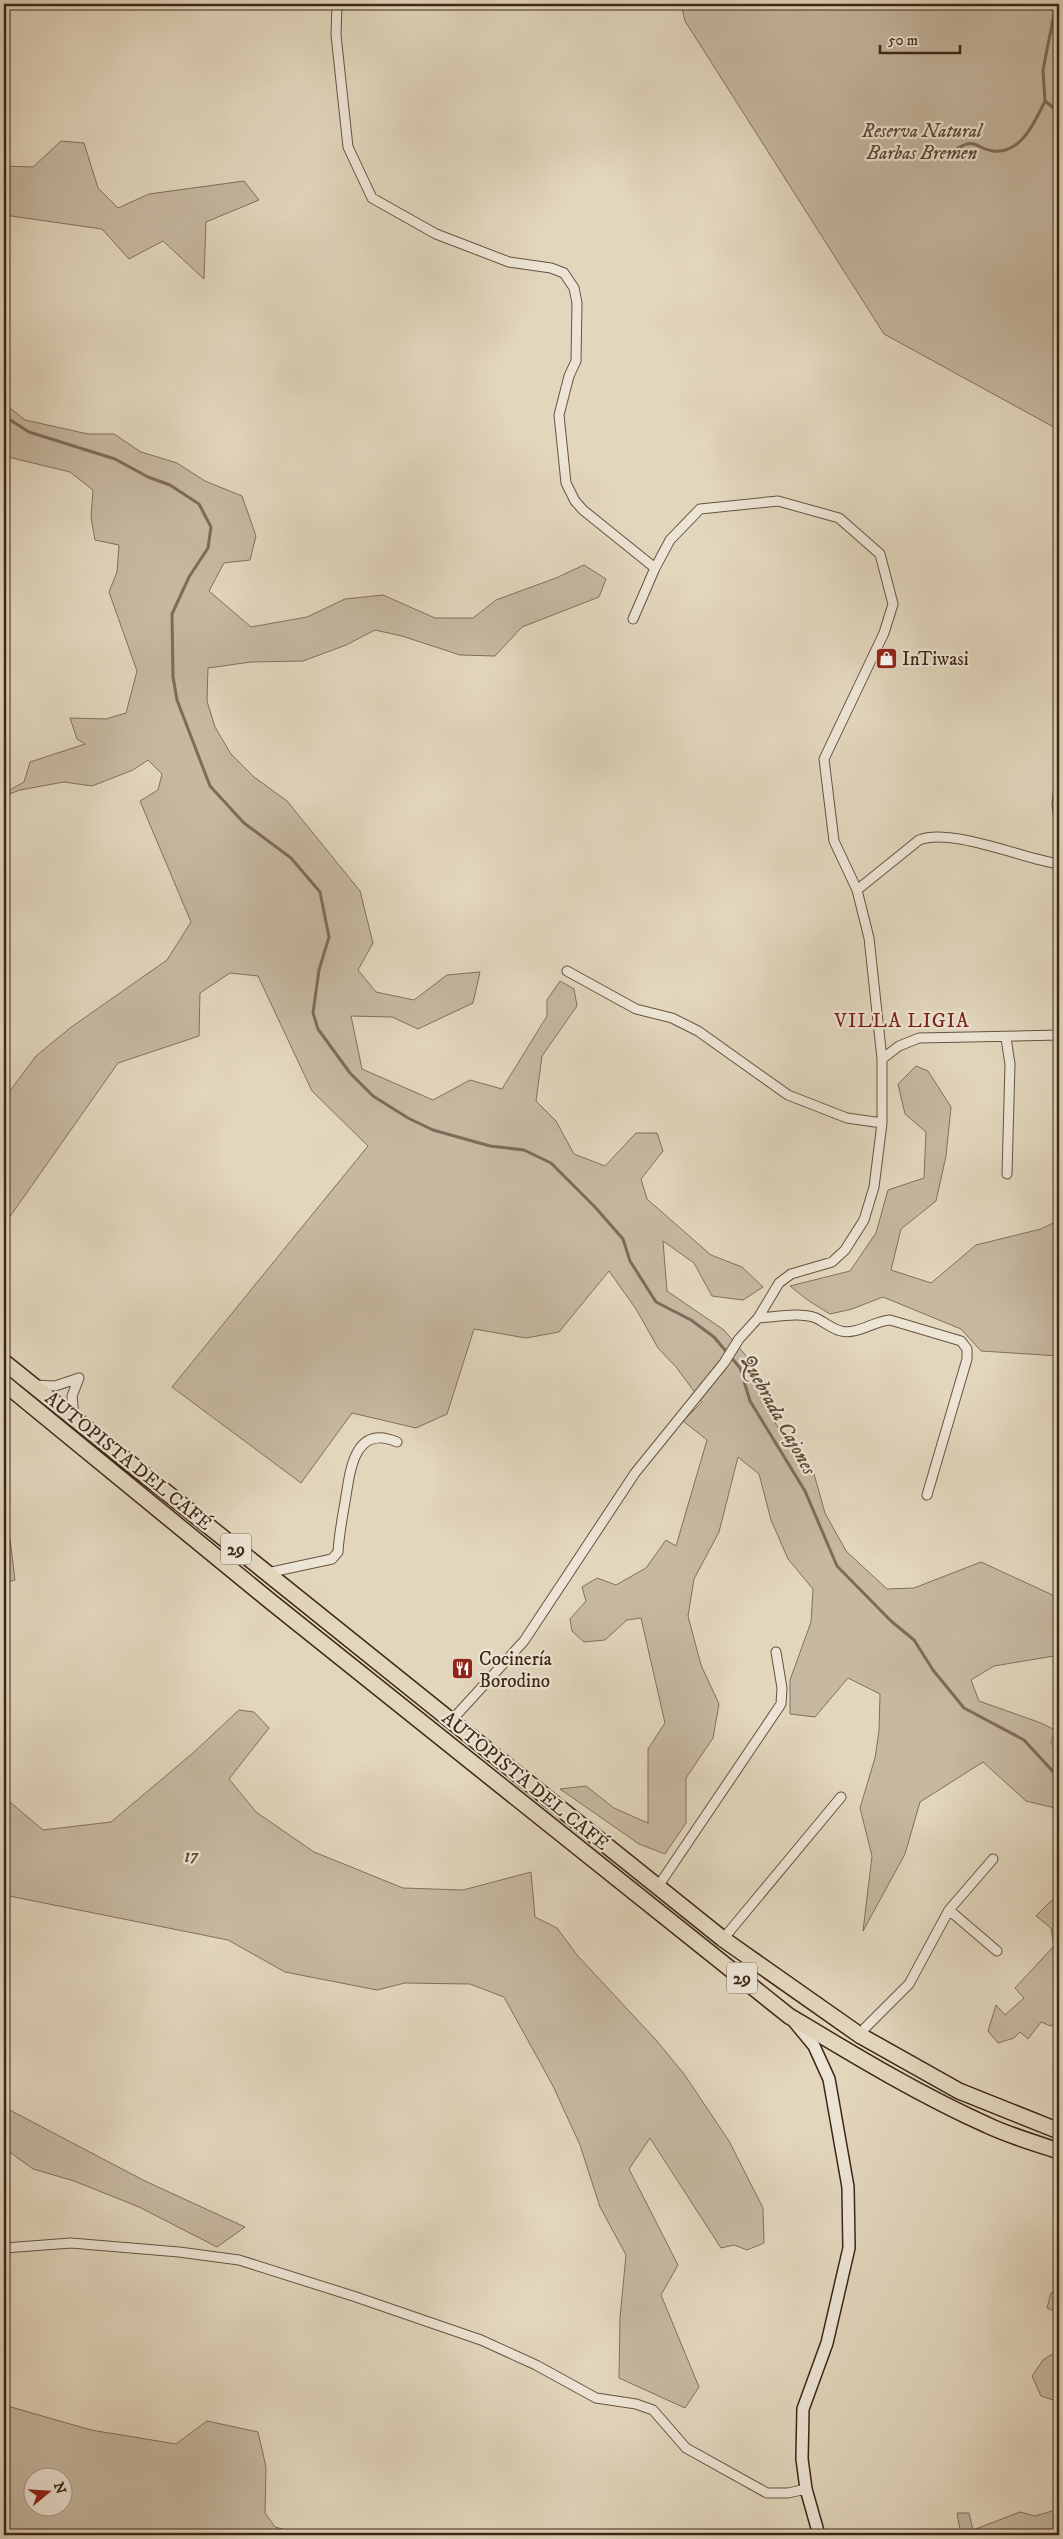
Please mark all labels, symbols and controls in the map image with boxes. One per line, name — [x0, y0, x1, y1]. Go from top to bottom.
scale bar — [880, 22, 960, 54]
text: 50 m — [888, 31, 918, 50]
park label: Reserva Natural Barbas Bremen — [861, 120, 984, 165]
shop icon: InTiwasi — [874, 646, 898, 670]
place label: InTiwasi — [902, 648, 969, 671]
district label: VILLA LIGIA — [833, 1009, 970, 1034]
water label: Quebrada Cajones — [734, 1350, 822, 1480]
street label: AUTOPISTA DEL CAFÉ — [40, 1386, 217, 1536]
road number: 29 — [221, 1534, 251, 1565]
place label: Cocinería Borodino — [479, 1648, 552, 1693]
restaurant icon: Cocinería Borodino — [451, 1657, 475, 1681]
street label: AUTOPISTA DEL CAFÉ — [437, 1706, 614, 1856]
park label: 17 — [184, 1845, 199, 1868]
road number: 29 — [727, 1962, 757, 1994]
north arrow — [22, 2466, 72, 2516]
text: N — [49, 2480, 70, 2497]

